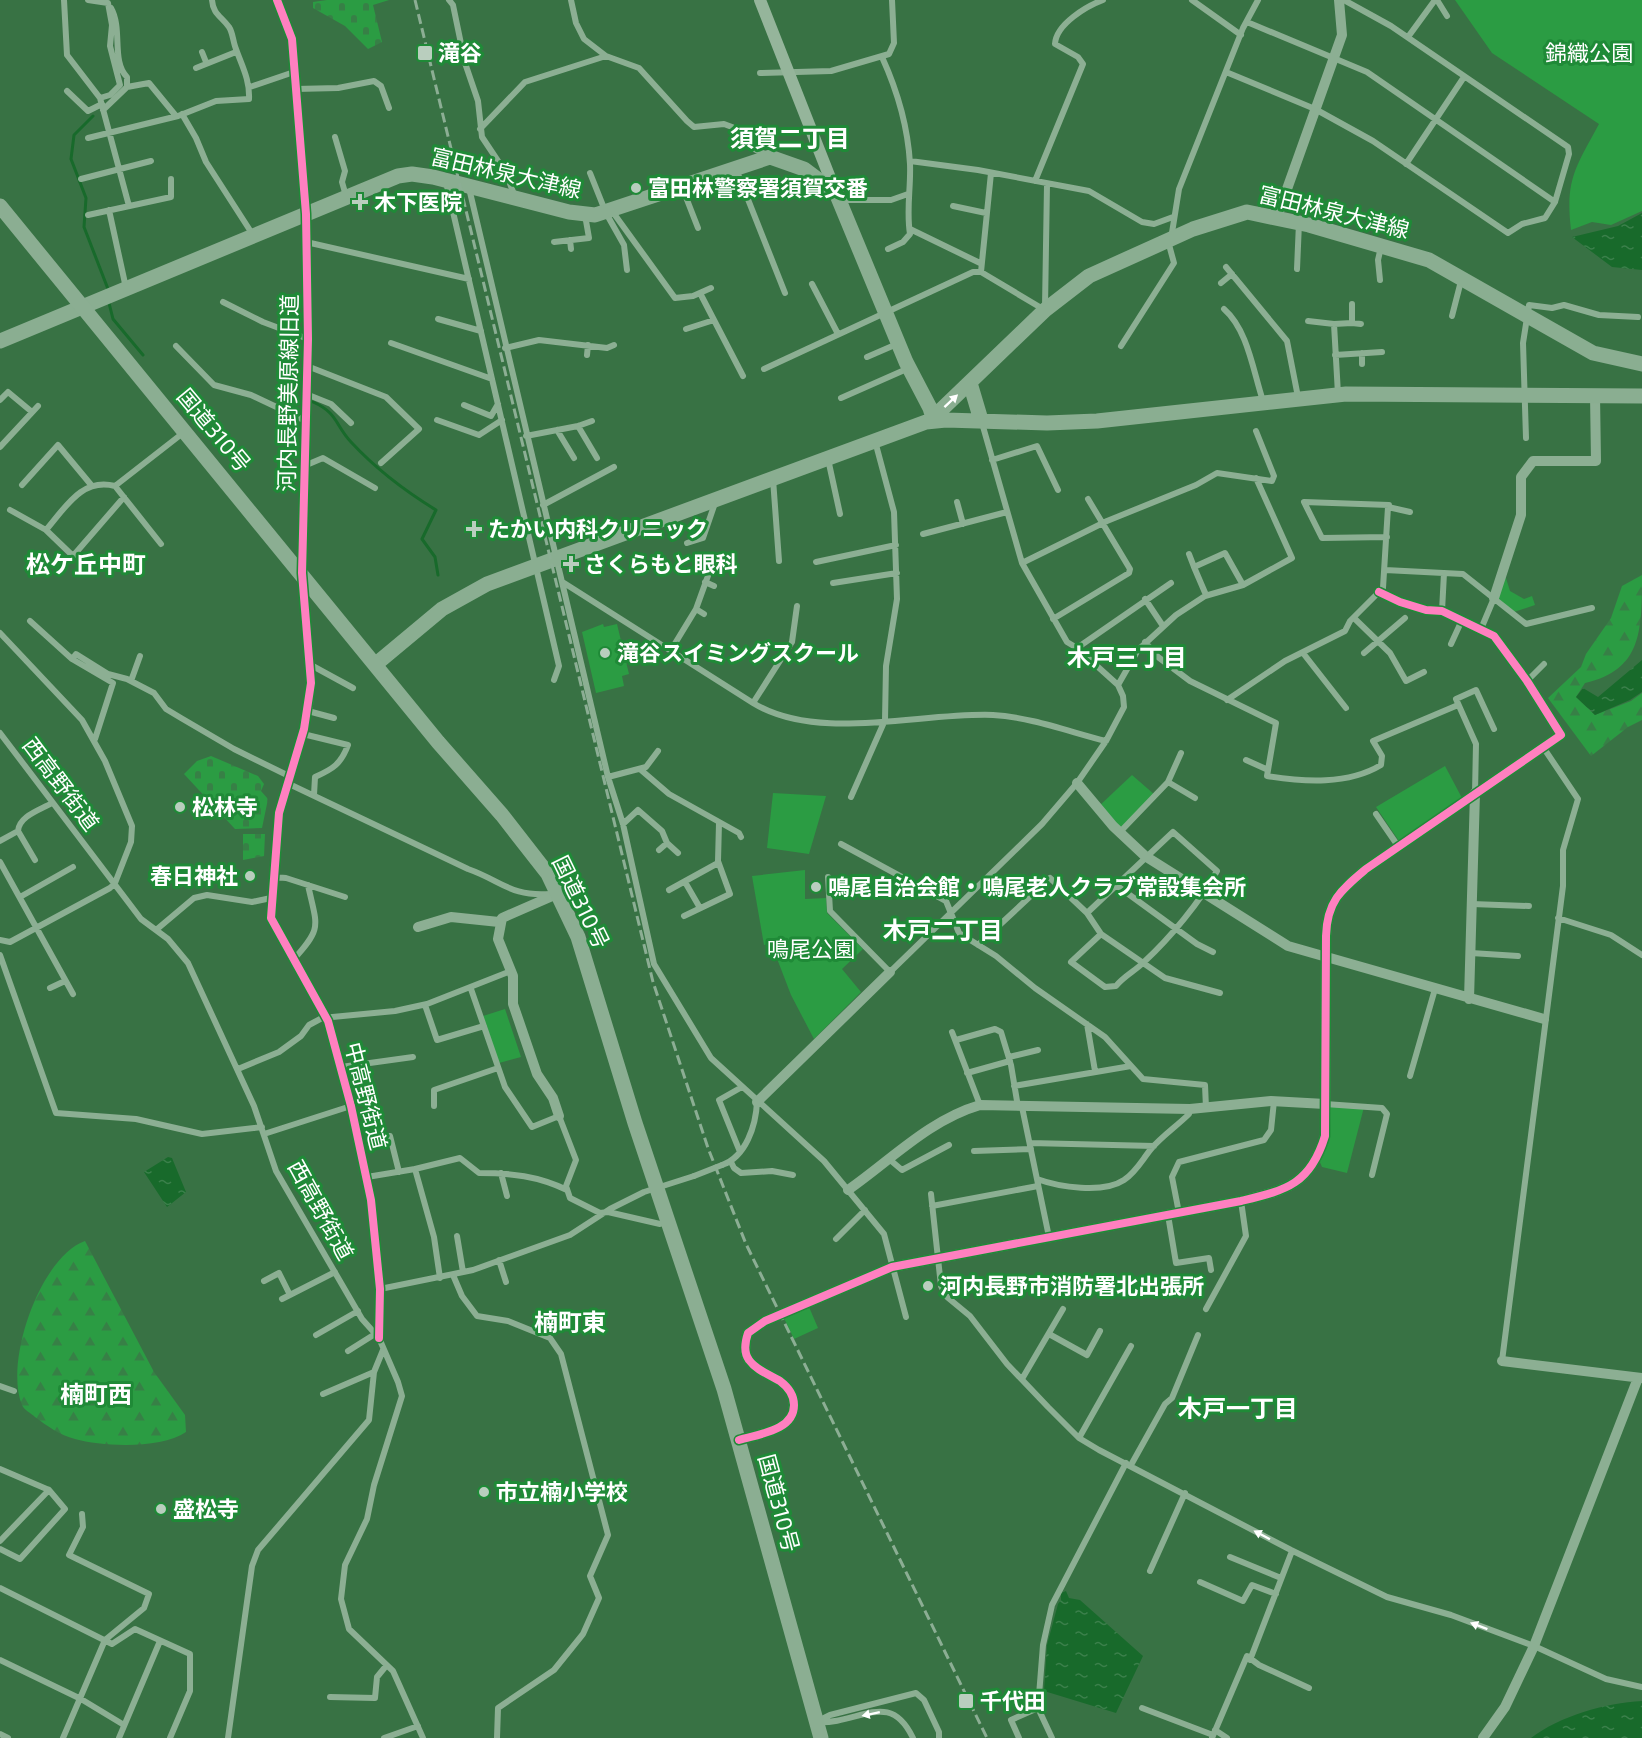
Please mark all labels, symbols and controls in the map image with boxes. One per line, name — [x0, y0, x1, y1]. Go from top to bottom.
place label: 滝谷 — [438, 39, 482, 65]
park label: 錦織公園 — [1545, 39, 1633, 65]
marker: 滝谷 — [416, 44, 434, 62]
district label: 須賀二丁目 — [730, 123, 850, 152]
street label: 富田林泉大津線 — [428, 142, 584, 202]
place label: 富田林警察署須賀交番 — [648, 174, 868, 200]
street label: 富田林泉大津線 — [1256, 180, 1412, 242]
marker: 富田林警察署須賀交番 — [629, 181, 643, 195]
place label: 木下医院 — [374, 188, 462, 214]
marker: 木下医院 — [351, 193, 369, 211]
street label: 河内長野美原線旧道 — [272, 294, 302, 492]
street label: 国道310号 — [173, 383, 257, 476]
one-way arrow — [943, 395, 958, 408]
place label: たかい内科クリニック — [488, 515, 708, 541]
marker: たかい内科クリニック — [465, 520, 483, 538]
district label: 松ケ丘中町 — [26, 549, 146, 578]
place label: さくらもと眼科 — [584, 550, 738, 576]
marker: さくらもと眼科 — [562, 555, 580, 573]
place label: 滝谷スイミングスクール — [617, 639, 859, 665]
district label: 木戸三丁目 — [1067, 642, 1187, 671]
marker: 滝谷スイミングスクール — [598, 646, 612, 660]
street label: 西高野街道 — [18, 732, 105, 835]
place label: 松林寺 — [192, 793, 258, 819]
marker: 松林寺 — [173, 800, 187, 814]
street label: 国道310号 — [548, 851, 616, 952]
place label: 春日神社 — [150, 862, 238, 888]
marker: 春日神社 — [243, 869, 257, 883]
place label: 鳴尾自治会館・鳴尾老人クラブ常設集会所 — [828, 873, 1246, 899]
marker: 鳴尾自治会館・鳴尾老人クラブ常設集会所 — [809, 880, 823, 894]
district label: 木戸二丁目 — [883, 915, 1003, 944]
park label: 鳴尾公園 — [767, 935, 855, 961]
street label: 中高野街道 — [341, 1039, 393, 1152]
street label: 西高野街道 — [284, 1155, 360, 1264]
place label: 河内長野市消防署北出張所 — [940, 1272, 1204, 1298]
marker: 河内長野市消防署北出張所 — [921, 1279, 935, 1293]
district label: 楠町東 — [534, 1307, 606, 1336]
district label: 楠町西 — [60, 1379, 132, 1408]
district label: 木戸一丁目 — [1178, 1393, 1298, 1422]
street label: 国道310号 — [754, 1451, 805, 1555]
place label: 市立楠小学校 — [496, 1478, 628, 1504]
marker: 市立楠小学校 — [477, 1485, 491, 1499]
place label: 盛松寺 — [173, 1495, 239, 1521]
marker: 盛松寺 — [154, 1502, 168, 1516]
one-way arrow — [1253, 1530, 1270, 1540]
one-way arrow — [1470, 1621, 1488, 1631]
place label: 千代田 — [980, 1687, 1046, 1713]
marker: 千代田 — [957, 1692, 975, 1710]
one-way arrow — [861, 1710, 880, 1719]

